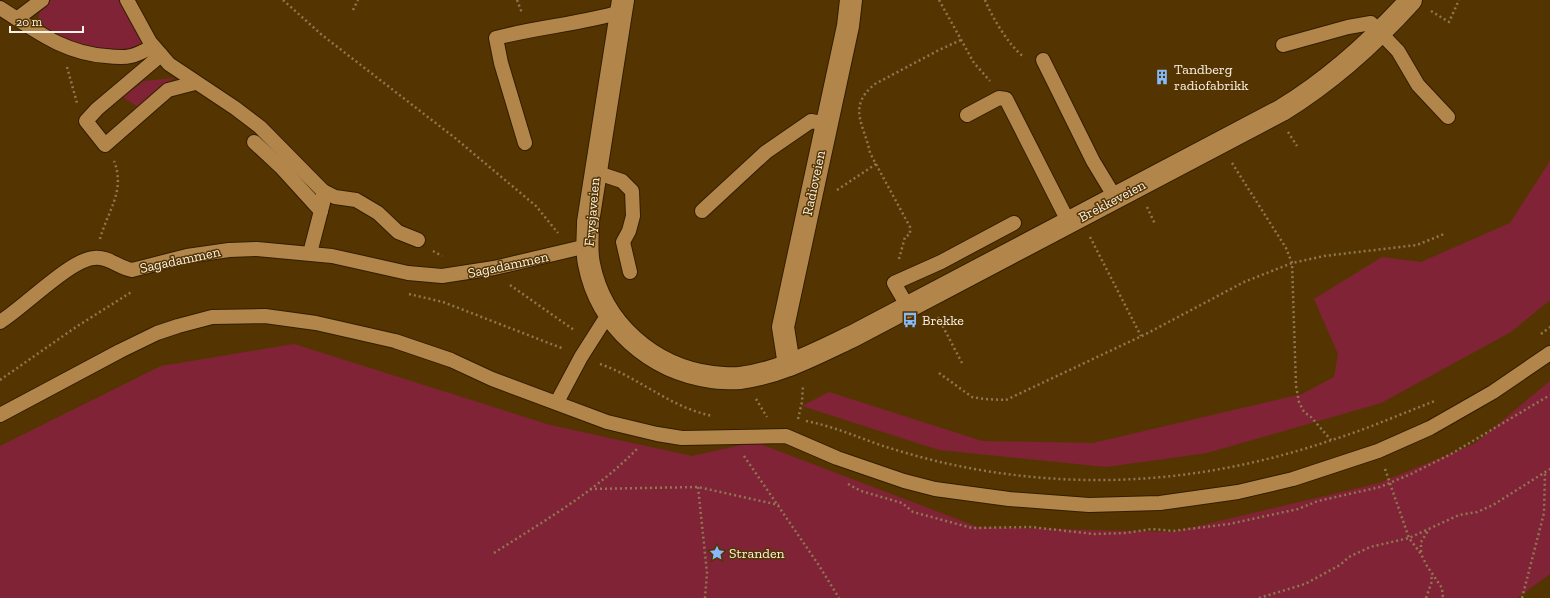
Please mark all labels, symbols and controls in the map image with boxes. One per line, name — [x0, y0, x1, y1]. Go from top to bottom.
scale bar — [10, 8, 83, 34]
text: 20 m — [16, 15, 43, 29]
place label: Tandberg radiofabrikk — [1174, 61, 1249, 94]
building icon: Tandberg radiofabrikk — [1153, 68, 1171, 86]
street label: Radioveien — [799, 149, 829, 217]
street label: Brekkeveien — [1076, 176, 1148, 226]
street label: Frysjaveien — [581, 177, 603, 247]
street label: Sagadammen — [138, 243, 222, 277]
street label: Sagadammen — [466, 248, 550, 282]
bus stop icon: Brekke — [901, 311, 919, 329]
place label: Brekke — [922, 312, 964, 329]
place icon: Stranden — [708, 544, 726, 562]
place label: Stranden — [729, 545, 785, 562]

